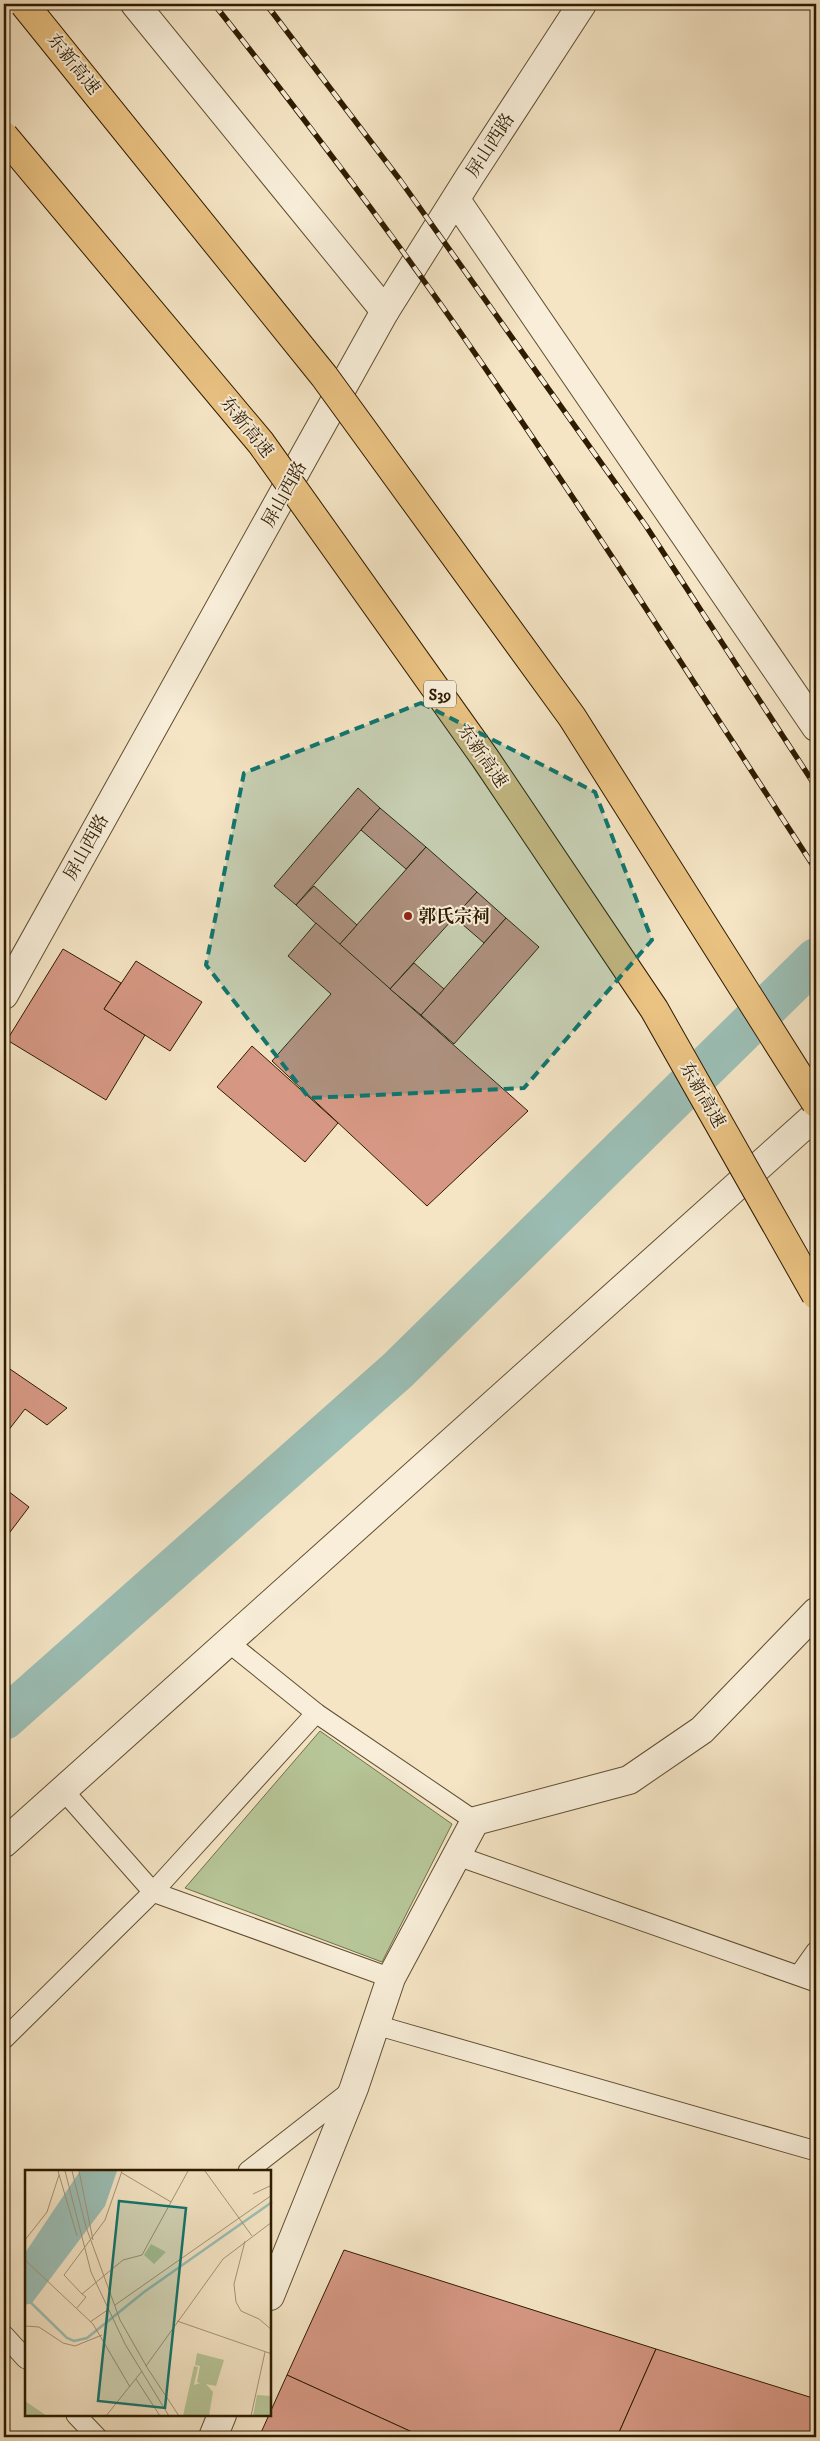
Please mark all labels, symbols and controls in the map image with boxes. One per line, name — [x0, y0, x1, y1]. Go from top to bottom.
street label: 东新高速 — [42, 30, 104, 100]
street label: 屏山西路 — [462, 109, 520, 182]
street label: 东新高速 — [215, 393, 277, 463]
street label: 屏山西路 — [258, 458, 312, 531]
road number: S39 — [424, 681, 456, 708]
street label: 东新高速 — [453, 721, 512, 792]
street label: 屏山西路 — [60, 811, 114, 884]
place label: 郭氏宗祠 — [418, 906, 490, 928]
marker: 郭氏宗祠 — [402, 910, 414, 922]
street label: 东新高速 — [675, 1059, 730, 1132]
inset map — [25, 2170, 271, 2416]

